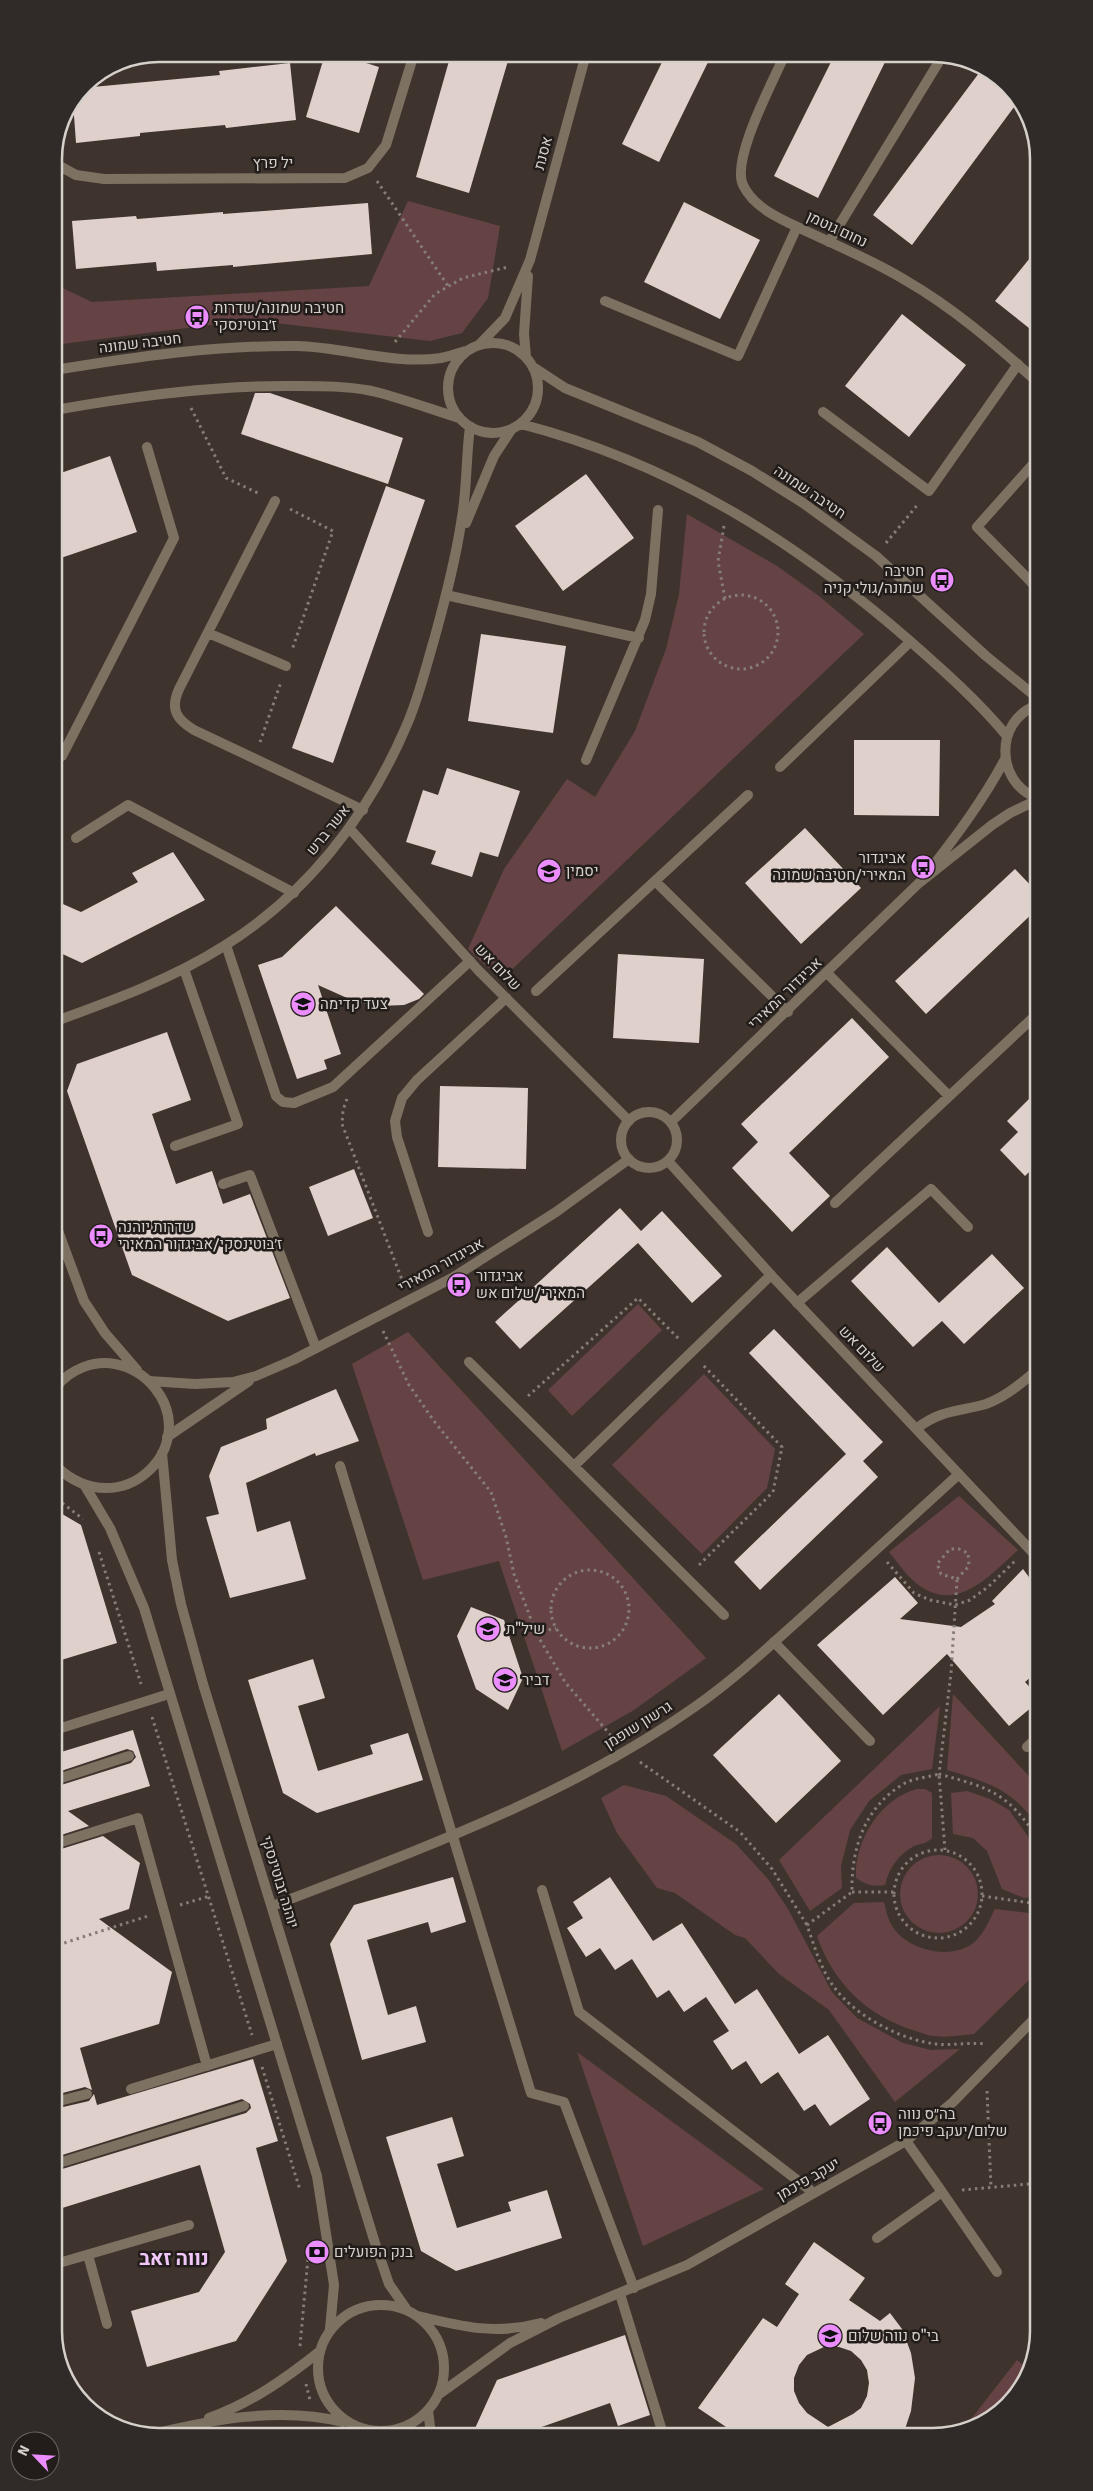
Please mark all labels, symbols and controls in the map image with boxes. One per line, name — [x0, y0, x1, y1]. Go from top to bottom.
street label: אסנת — [530, 134, 556, 172]
street label: יל פרץ — [253, 154, 293, 172]
street label: נחום גוטמן — [804, 207, 870, 251]
place label: חטיבה שמונה/שדרות ז׳בוטינסקי — [214, 299, 344, 334]
bus stop icon: חטיבה שמונה/שדרות ז׳בוטינסקי — [184, 304, 210, 330]
street label: חטיבה שמונה — [98, 329, 182, 357]
street label: חטיבה שמונה — [771, 461, 849, 523]
place label: חטיבה שמונה/גולי קניה — [824, 562, 924, 597]
bus stop icon: חטיבה שמונה/גולי קניה — [929, 567, 955, 593]
street label: אשר ברש — [302, 801, 354, 859]
place label: אביגדור המאירי/חטיבה שמונה — [772, 849, 906, 884]
bus stop icon: אביגדור המאירי/חטיבה שמונה — [910, 854, 936, 880]
school or university icon: יסמין — [536, 858, 562, 884]
place label: יסמין — [566, 862, 598, 880]
street label: שלום אש — [471, 940, 525, 994]
street label: אביגדור המאירי — [745, 953, 825, 1033]
school or university icon: צעד קדימה — [290, 991, 316, 1017]
place label: צעד קדימה — [320, 995, 388, 1013]
place label: שדרות יוהנה ז׳בוטינסקי/אביגדור המאירי — [118, 1218, 282, 1253]
bus stop icon: שדרות יוהנה ז׳בוטינסקי/אביגדור המאירי — [88, 1223, 114, 1249]
street label: אביגדור המאירי — [395, 1234, 487, 1296]
place label: אביגדור המאירי/שלום אש — [476, 1267, 585, 1302]
bus stop icon: אביגדור המאירי/שלום אש — [446, 1272, 472, 1298]
street label: שלום אש — [835, 1322, 889, 1376]
school or university icon: שיל"ת — [475, 1616, 501, 1642]
place label: שיל"ת — [506, 1620, 545, 1638]
school or university icon: דביר — [492, 1667, 518, 1693]
place label: דביר — [522, 1671, 550, 1689]
street label: גרשון שופמן — [601, 1697, 675, 1753]
street label: יוהנה זבוטינסקי — [257, 1834, 303, 1930]
place label: בה״ס נווה שלום/יעקב פיכמן — [898, 2105, 1007, 2140]
bus stop icon: בה״ס נווה שלום/יעקב פיכמן — [867, 2110, 893, 2136]
street label: יעקב פיכמן — [773, 2154, 843, 2204]
bank icon: בנק הפועלים — [304, 2239, 330, 2265]
place label: בנק הפועלים — [334, 2243, 413, 2261]
district label: נווה זאב — [139, 2246, 209, 2271]
school or university icon: בי"ס נווה שלום — [817, 2323, 843, 2349]
place label: בי"ס נווה שלום — [848, 2327, 939, 2345]
north arrow — [10, 2431, 60, 2481]
text: N — [14, 2443, 33, 2459]

